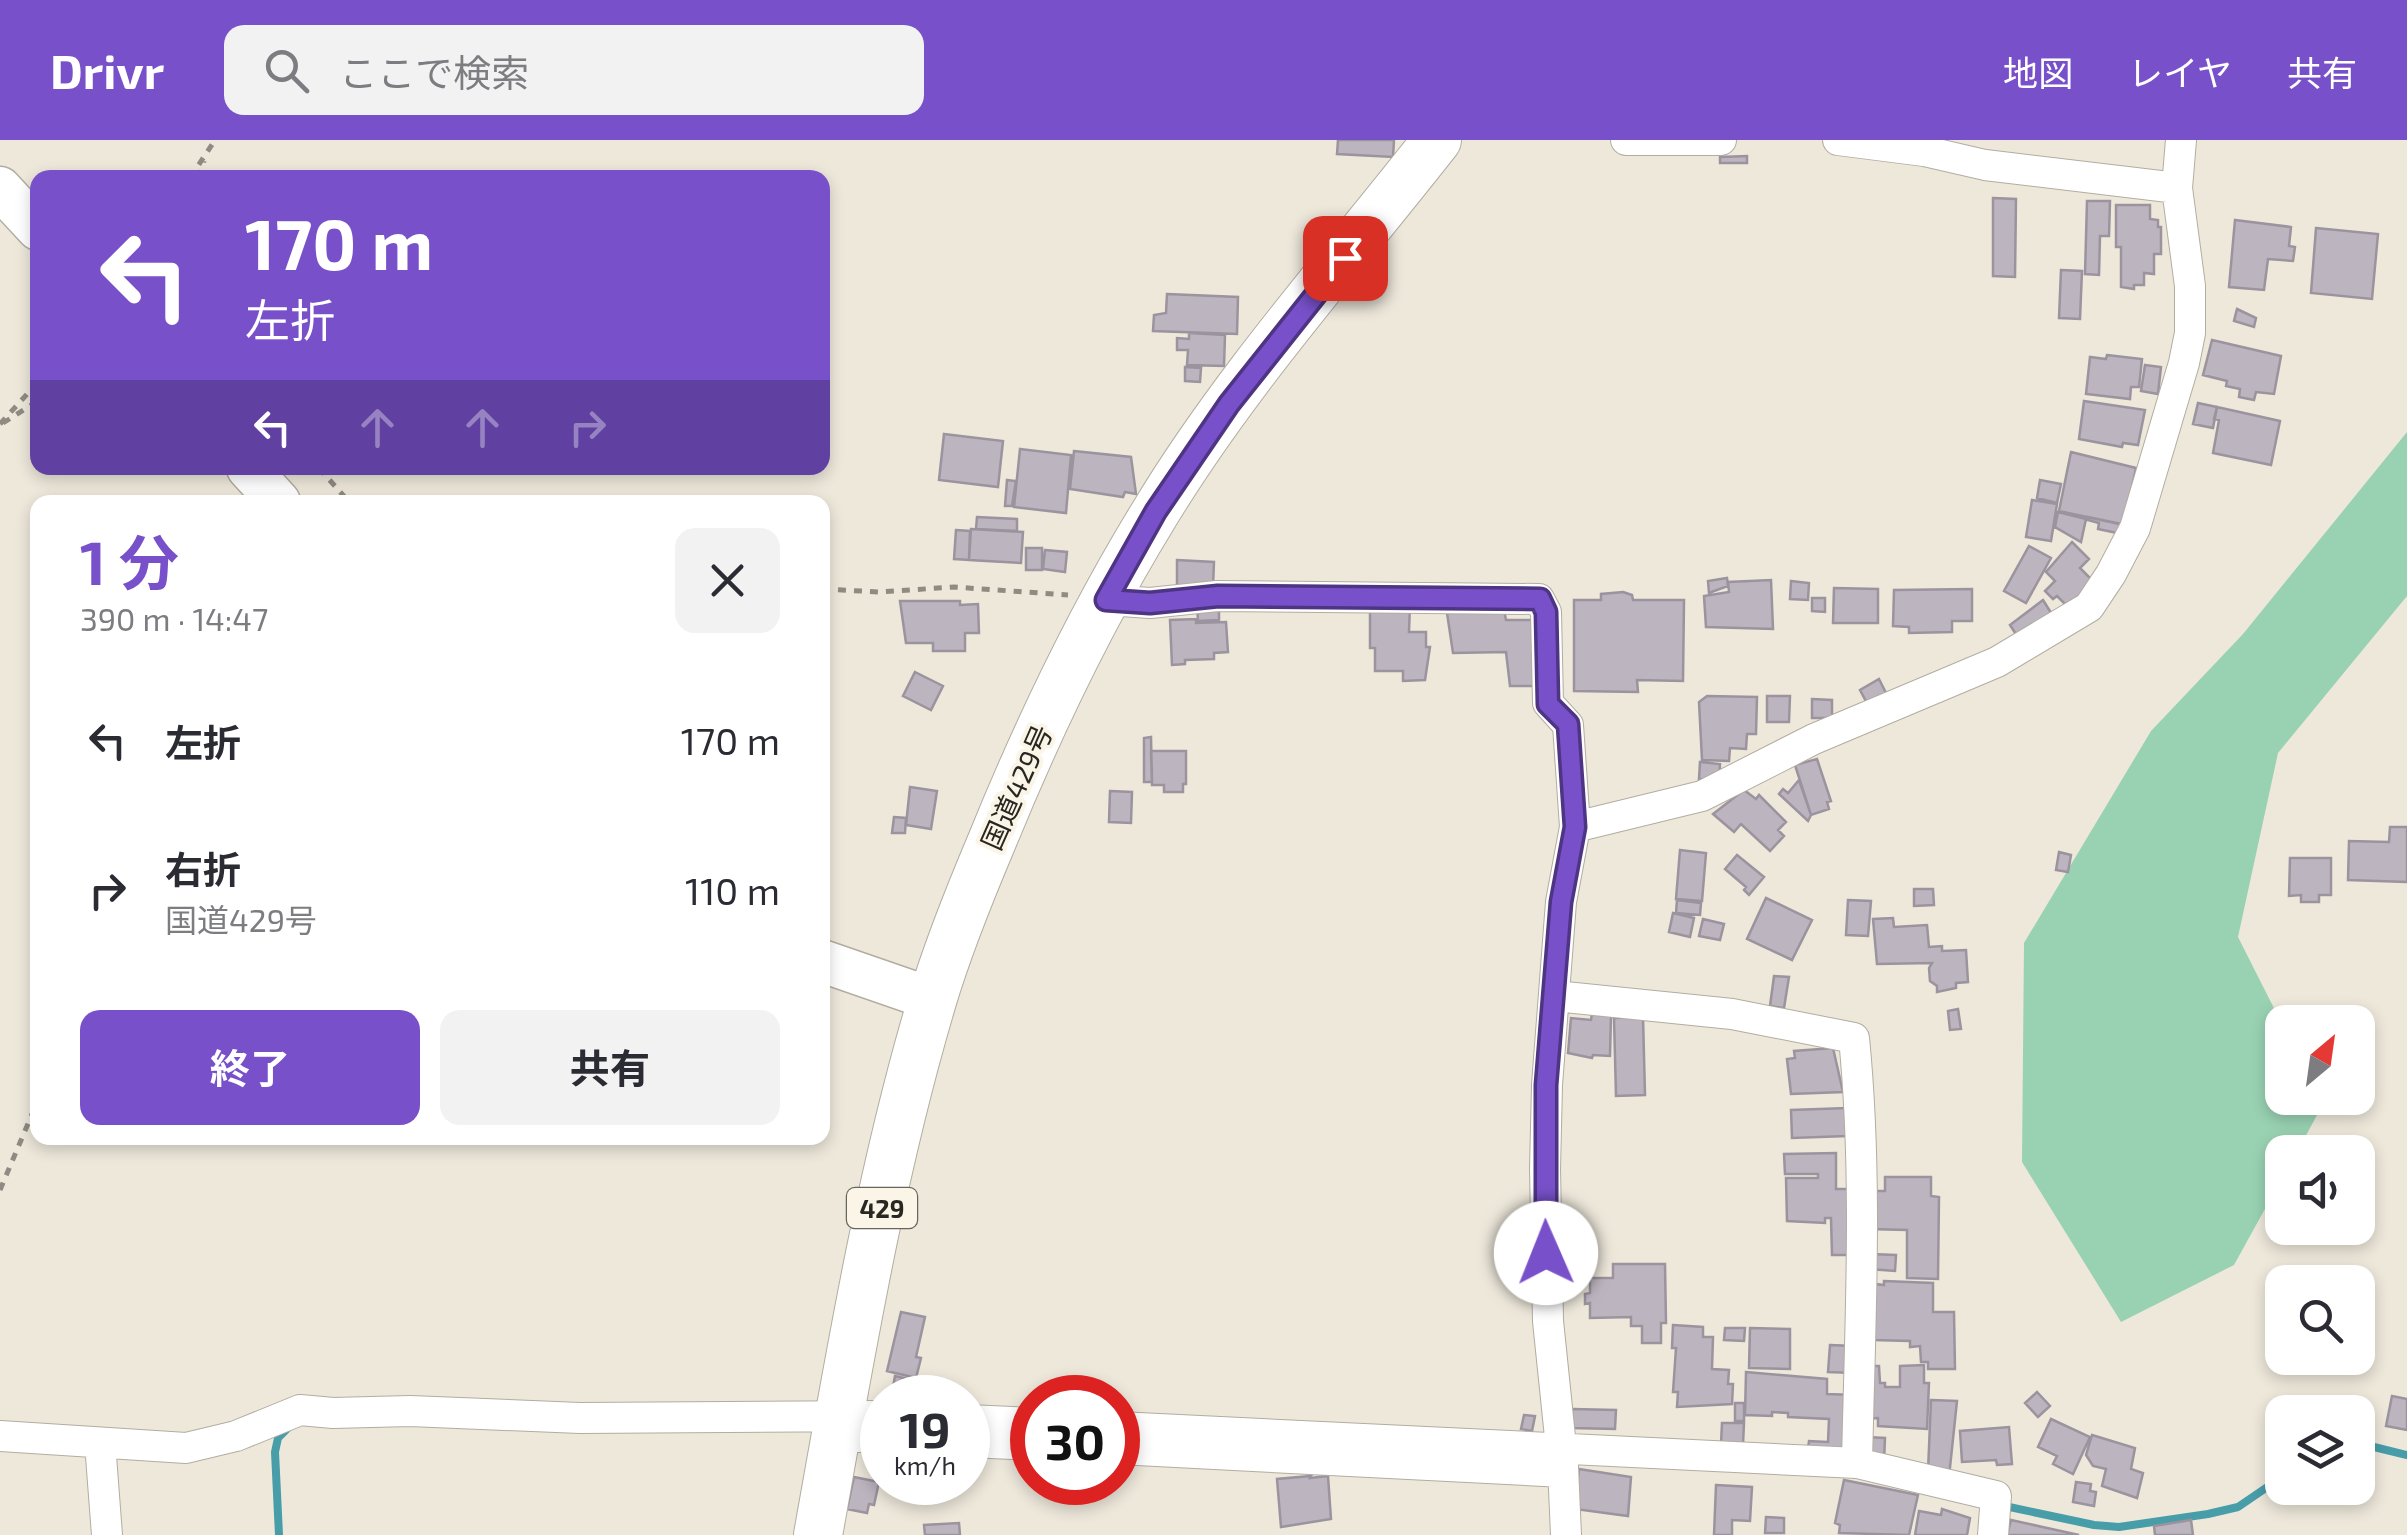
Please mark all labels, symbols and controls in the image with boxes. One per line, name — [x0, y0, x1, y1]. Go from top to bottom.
search box — [224, 25, 924, 115]
text: Drivr — [50, 41, 164, 99]
icon: search — [259, 43, 314, 98]
text: ここで検索 — [339, 49, 529, 95]
text: 地図 — [2003, 51, 2073, 93]
text: レイヤ — [2128, 51, 2232, 93]
text: 共有 — [2287, 51, 2357, 93]
text: 170 m — [245, 200, 433, 284]
icon: left — [80, 210, 210, 340]
pin — [1303, 216, 1388, 301]
icon: arrive — [1318, 231, 1373, 286]
text: 左折 — [245, 292, 335, 346]
icon: left — [245, 400, 300, 455]
icon: ahead — [350, 400, 405, 455]
icon: ahead — [455, 400, 510, 455]
icon: right — [560, 400, 615, 455]
text: 1 分 — [80, 525, 179, 597]
button: close — [675, 528, 780, 633]
text: 390 m · 14:47 — [80, 599, 268, 637]
icon: left — [80, 713, 135, 768]
text: 170 m — [681, 717, 780, 763]
text: 左折 — [165, 719, 241, 765]
street label: 国道429号 — [973, 719, 1059, 855]
text: 右折 — [165, 846, 241, 892]
icon: right — [80, 863, 135, 918]
text: 110 m — [685, 867, 780, 913]
text: 国道429号 — [165, 900, 317, 938]
north arrow — [2265, 1005, 2375, 1115]
map controls — [2265, 1005, 2375, 1505]
button: 終了 — [80, 1010, 420, 1125]
button: 共有 — [440, 1010, 780, 1125]
button: sound — [2265, 1135, 2375, 1245]
road number: 429 — [847, 1188, 917, 1228]
position arrow — [1494, 1201, 1598, 1305]
button: search — [2265, 1265, 2375, 1375]
speed limit sign: 30 — [1010, 1375, 1140, 1505]
button: layers — [2265, 1395, 2375, 1505]
text: 19 — [899, 1398, 951, 1458]
text: km/h — [894, 1450, 956, 1480]

